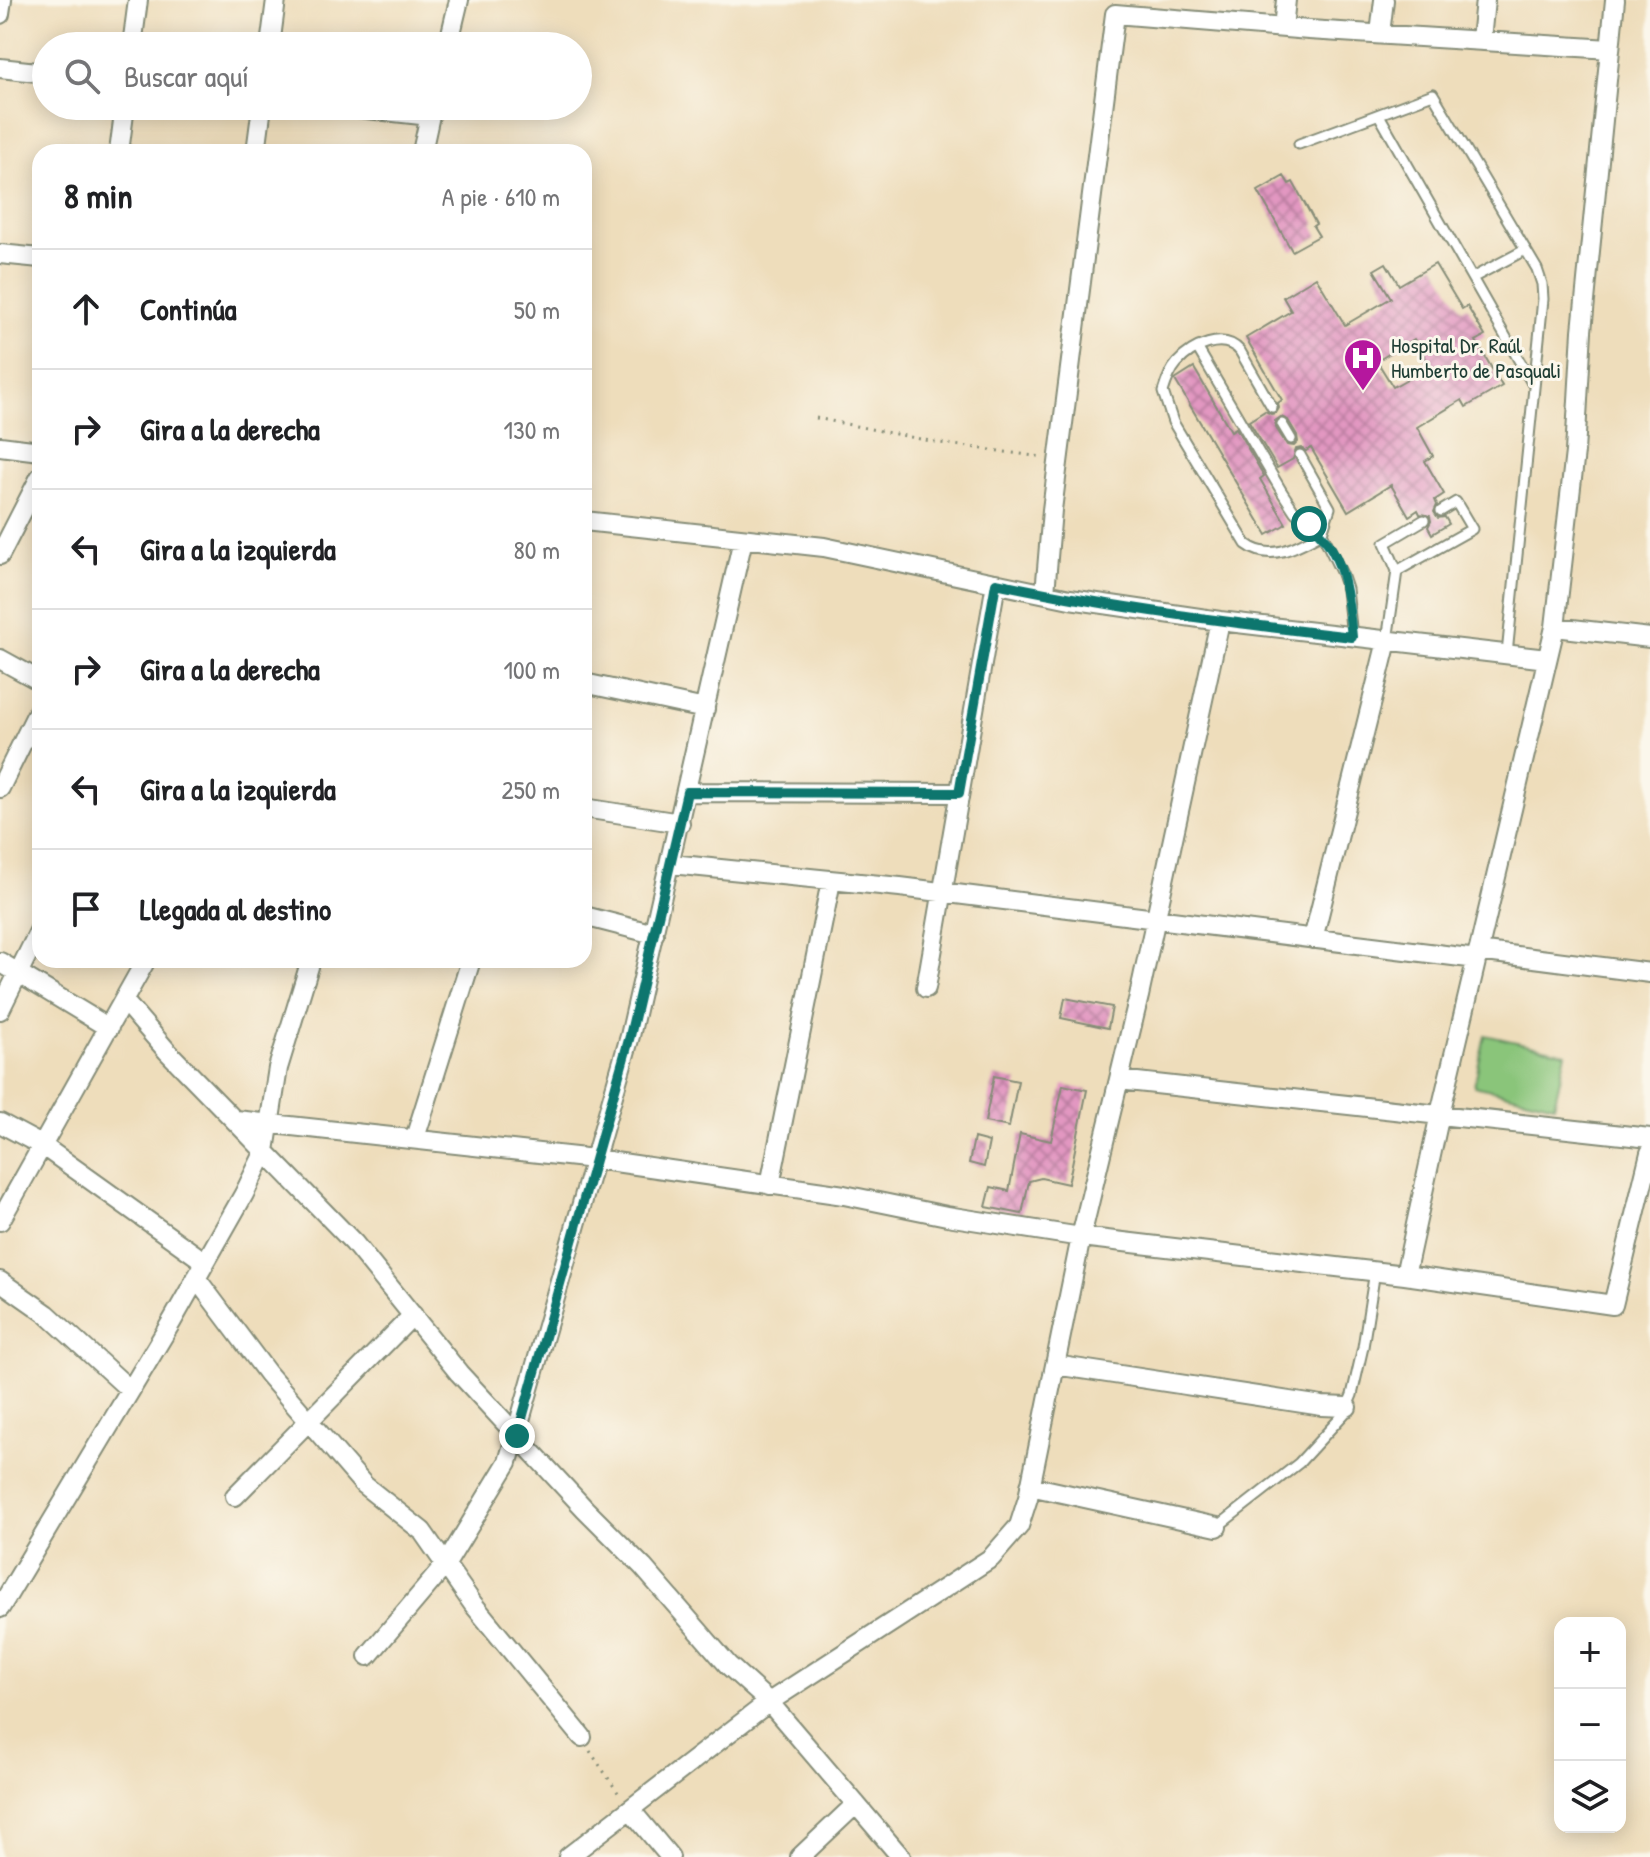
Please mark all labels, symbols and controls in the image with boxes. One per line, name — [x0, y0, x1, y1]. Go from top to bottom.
search box — [32, 32, 592, 120]
icon: search — [60, 54, 104, 98]
text: Buscar aquí — [124, 56, 249, 96]
text: 8 min — [64, 173, 133, 219]
text: A pie · 610 m — [442, 179, 560, 214]
icon: ahead — [64, 287, 108, 331]
text: Continúa — [140, 289, 236, 329]
text: 50 m — [514, 292, 560, 327]
place label: Hospital Dr. Raúl Humberto de Pasquali — [1391, 330, 1561, 385]
hospital icon: Hospital Dr. Raúl Humberto de Pasquali — [1342, 337, 1384, 392]
icon: right — [64, 407, 108, 451]
text: Gira a la derecha — [140, 409, 320, 449]
text: 130 m — [504, 412, 560, 447]
route start — [1291, 506, 1327, 542]
icon: left — [64, 527, 108, 571]
text: Gira a la izquierda — [140, 529, 336, 569]
text: 80 m — [513, 532, 560, 567]
icon: right — [64, 647, 108, 691]
text: Gira a la derecha — [140, 649, 320, 689]
text: 100 m — [504, 652, 560, 687]
icon: left — [64, 767, 108, 811]
text: Gira a la izquierda — [140, 769, 336, 809]
text: 250 m — [502, 772, 560, 807]
icon: arrive — [64, 887, 108, 931]
text: Llegada al destino — [140, 889, 331, 929]
route end — [499, 1418, 535, 1454]
map controls — [1554, 1617, 1626, 1833]
button: + — [1554, 1617, 1626, 1689]
button: − — [1554, 1689, 1626, 1761]
button: layers — [1554, 1761, 1626, 1833]

